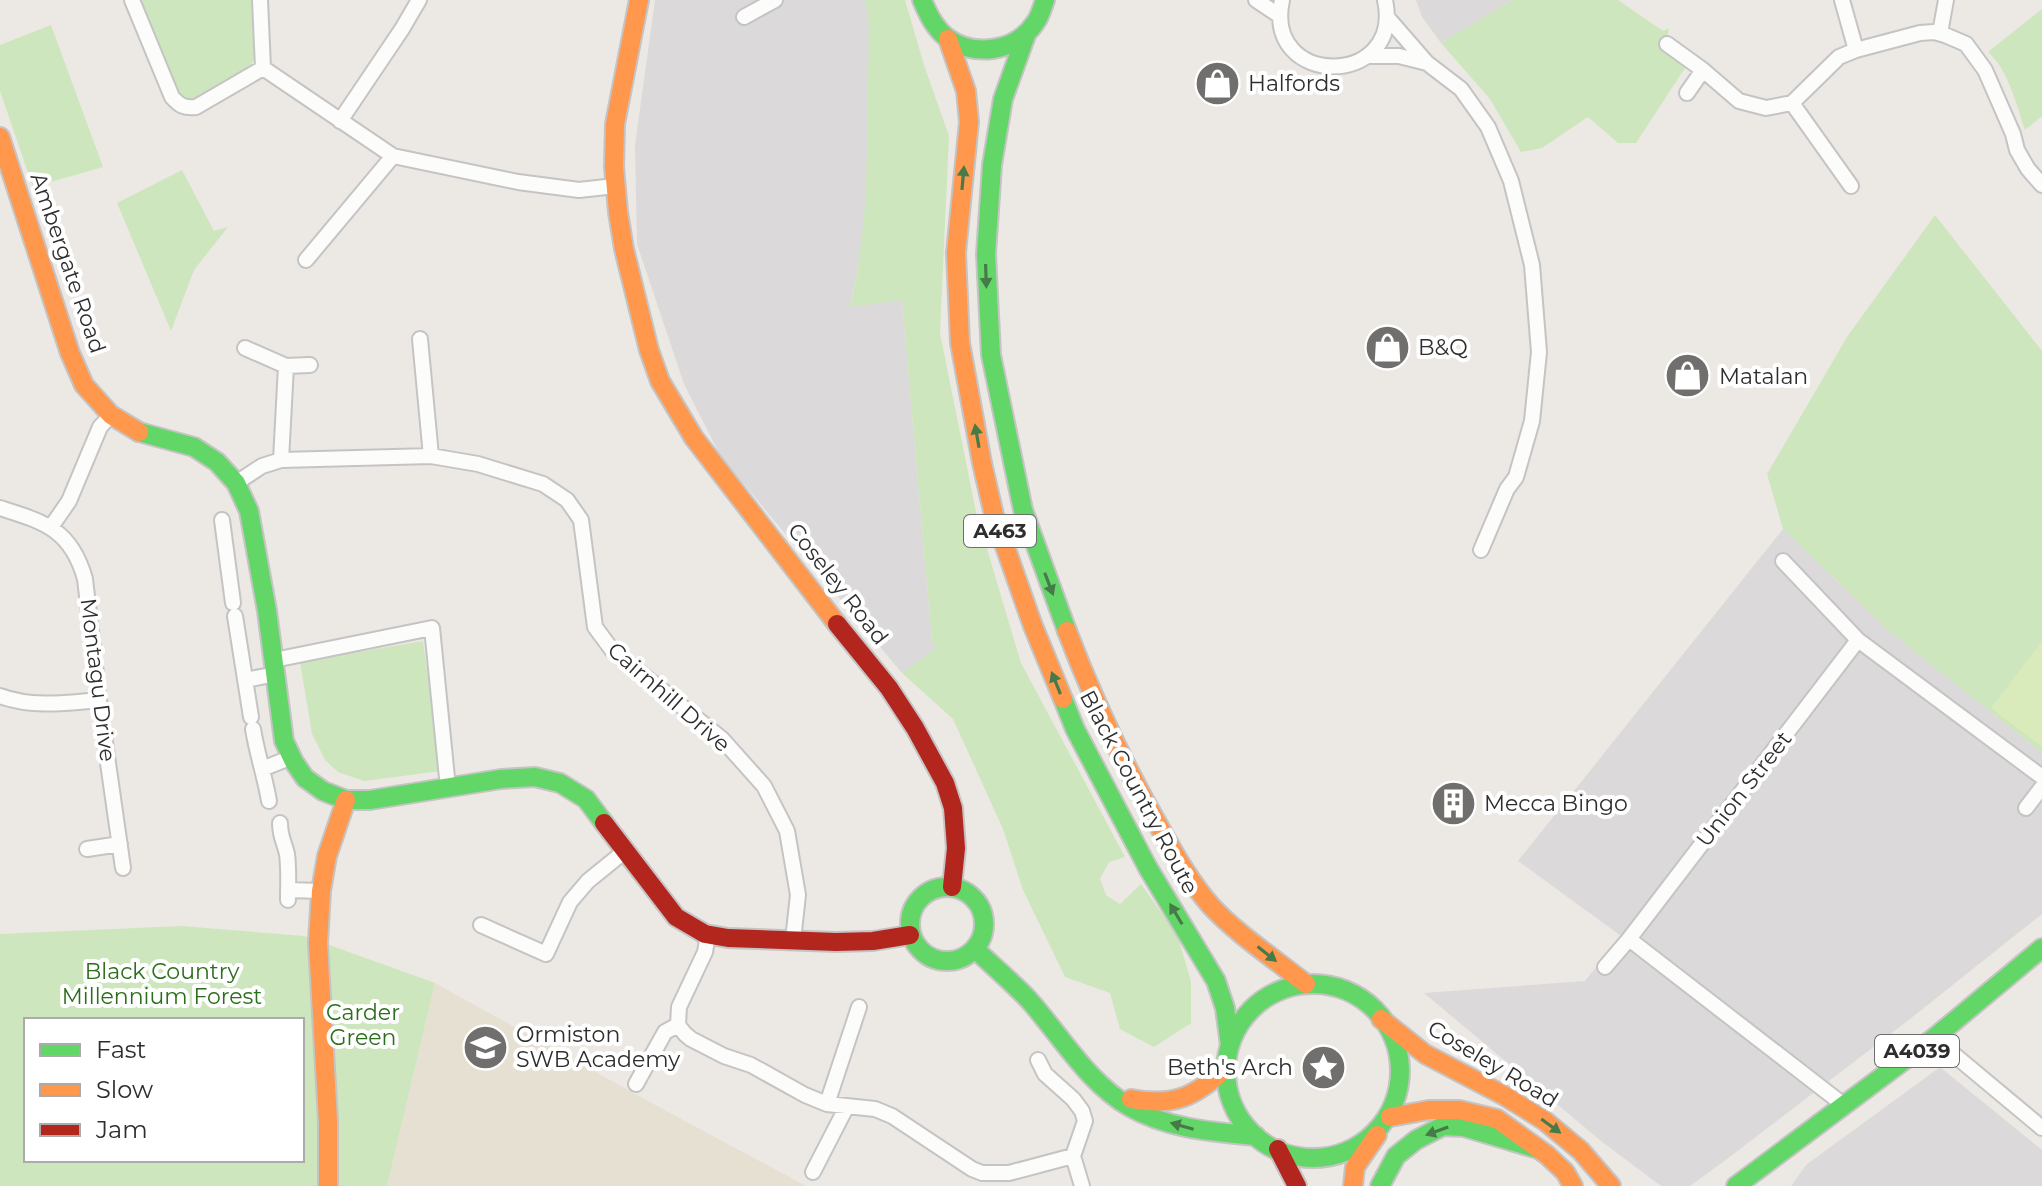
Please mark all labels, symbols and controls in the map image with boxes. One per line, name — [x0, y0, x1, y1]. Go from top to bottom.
shop icon: Halfords — [1193, 59, 1241, 107]
place label: Halfords — [1248, 70, 1340, 97]
one-way arrow — [956, 165, 969, 190]
street label: Ambergate Road — [24, 169, 112, 357]
one-way arrow — [980, 264, 993, 289]
shop icon: B&Q — [1363, 323, 1411, 371]
place label: B&Q — [1418, 334, 1468, 361]
shop icon: Matalan — [1664, 352, 1712, 400]
place label: Matalan — [1719, 363, 1808, 390]
one-way arrow — [970, 424, 982, 449]
road number: A463 — [964, 515, 1036, 547]
street label: Coseley Road — [782, 518, 894, 650]
one-way arrow — [1043, 572, 1056, 596]
street label: Montagu Drive — [75, 597, 121, 763]
street label: Cairnhill Drive — [602, 636, 736, 758]
one-way arrow — [1050, 671, 1063, 695]
street label: Black Country Route — [1074, 686, 1204, 898]
street label: Union Street — [1691, 726, 1798, 852]
building icon: Mecca Bingo — [1429, 779, 1477, 827]
place label: Mecca Bingo — [1484, 790, 1628, 817]
one-way arrow — [1169, 903, 1183, 925]
one-way arrow — [1257, 945, 1277, 961]
park label: Black Country Millennium Forest — [62, 958, 262, 1010]
park label: Carder Green — [326, 999, 400, 1051]
street label: Coseley Road — [1423, 1015, 1563, 1113]
legend — [24, 1018, 304, 1162]
place label: Ormiston SWB Academy — [516, 1021, 680, 1073]
school or university icon: Ormiston SWB Academy — [461, 1023, 509, 1071]
text: Fast — [96, 1035, 147, 1064]
road number: A4039 — [1875, 1035, 1959, 1067]
place icon: Beth's Arch — [1300, 1043, 1348, 1091]
place label: Beth's Arch — [1167, 1054, 1293, 1081]
text: Slow — [96, 1075, 153, 1104]
text: Jam — [95, 1115, 148, 1144]
one-way arrow — [1540, 1118, 1561, 1133]
one-way arrow — [1170, 1119, 1194, 1132]
one-way arrow — [1424, 1125, 1448, 1138]

